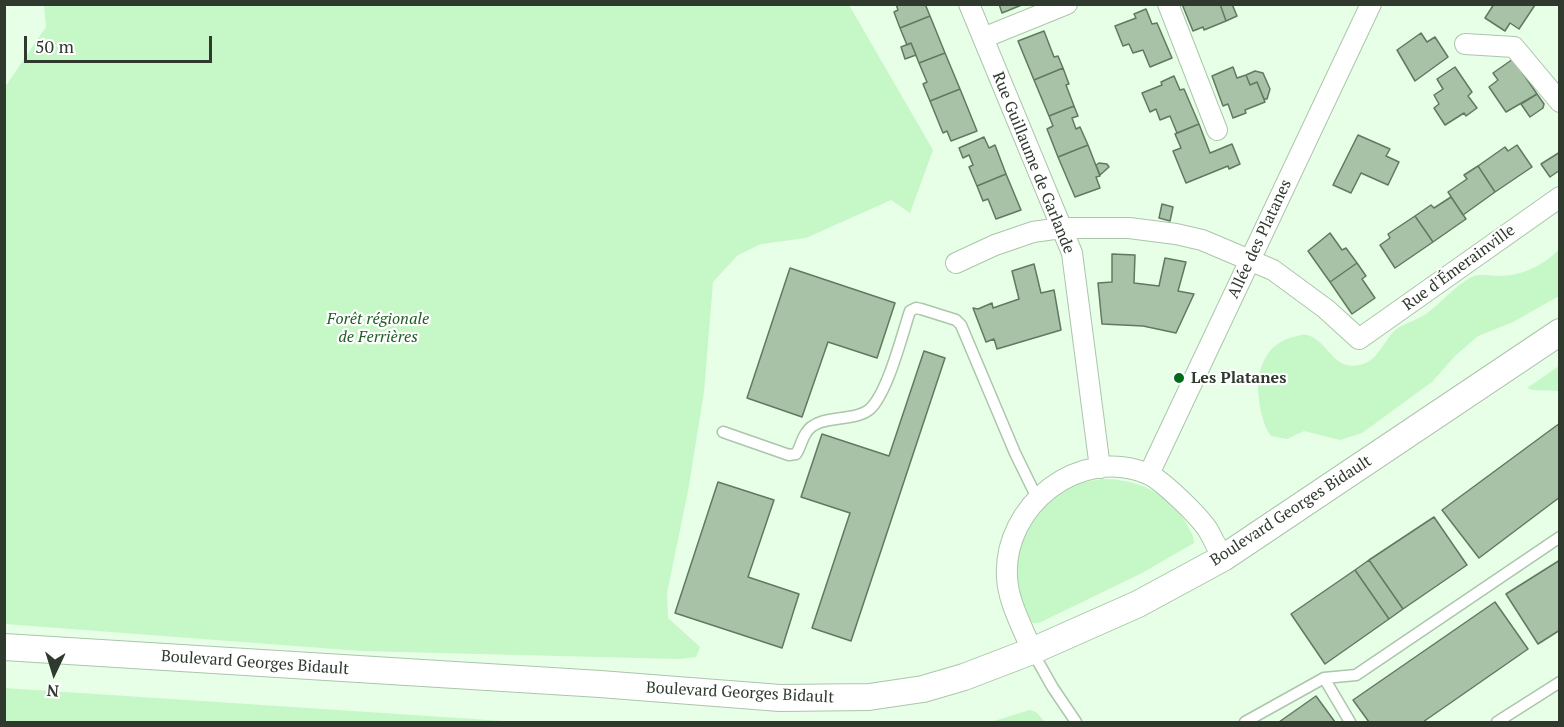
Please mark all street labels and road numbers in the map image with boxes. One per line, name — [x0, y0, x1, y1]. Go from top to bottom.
street label: Rue Guillaume de Garlande — [988, 69, 1078, 257]
street label: Allée des Platanes — [1224, 176, 1296, 302]
street label: Rue d'Émerainville — [1399, 221, 1519, 315]
street label: Boulevard Georges Bidault — [1207, 452, 1375, 570]
street label: Boulevard Georges Bidault — [160, 647, 350, 679]
street label: Boulevard Georges Bidault — [645, 678, 835, 708]

